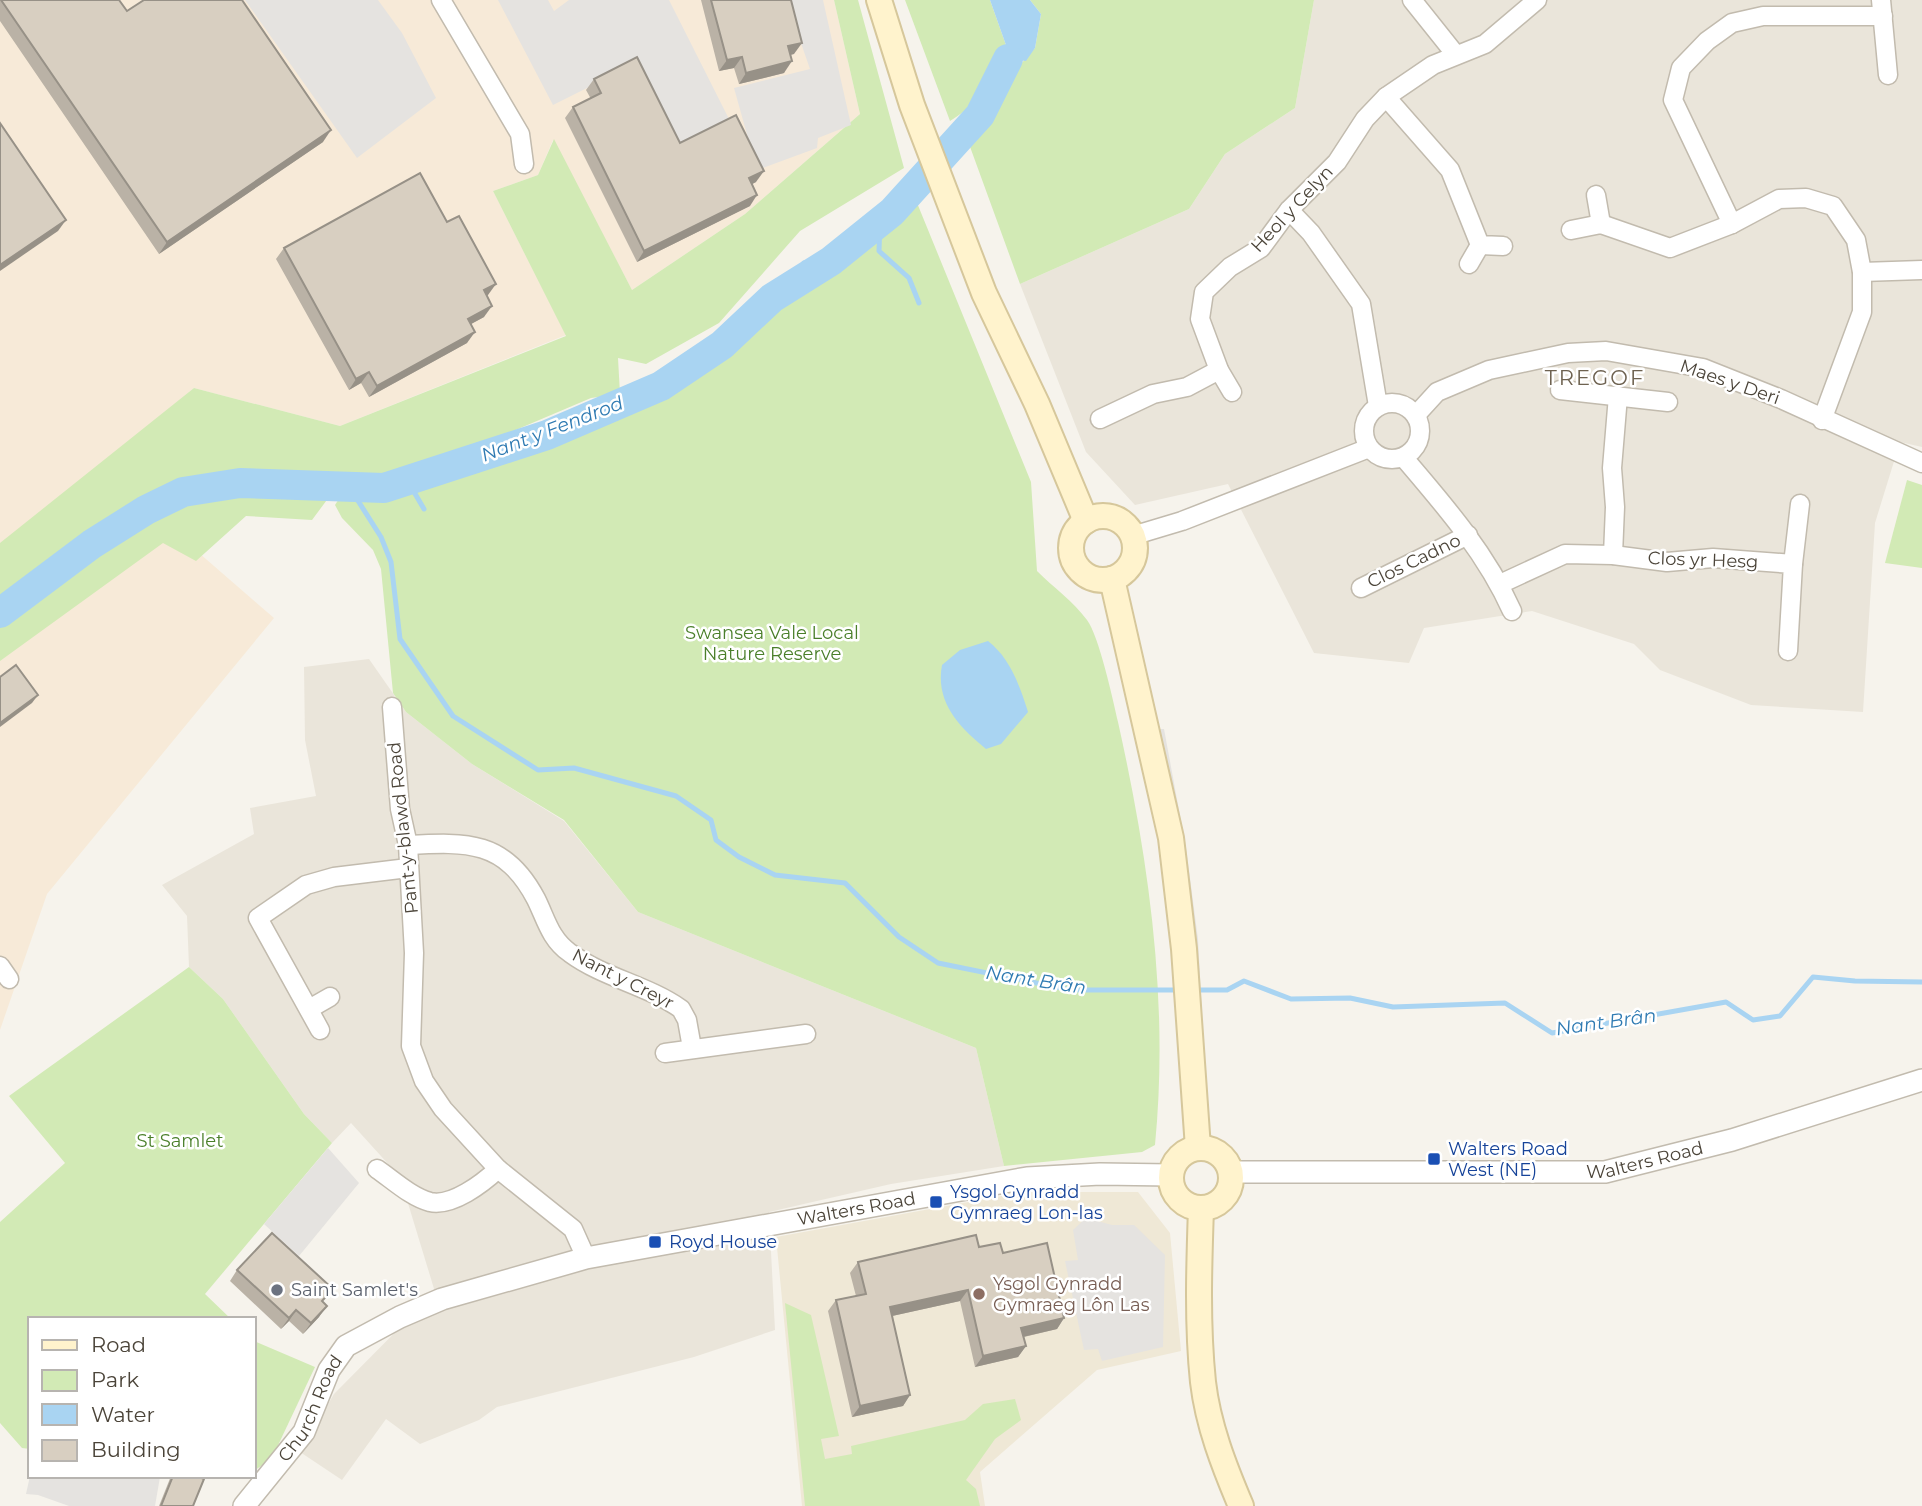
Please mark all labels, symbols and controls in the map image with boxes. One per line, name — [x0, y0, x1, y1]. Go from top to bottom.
street label: Heol y Celyn — [1246, 161, 1338, 257]
street label: Maes y Deri — [1677, 355, 1783, 409]
district label: TREGOF — [1545, 365, 1645, 390]
water label: Nant y Fendrod — [478, 391, 626, 467]
street label: Clos Cadno — [1364, 529, 1464, 593]
street label: Clos yr Hesg — [1647, 547, 1759, 573]
park label: Swansea Vale Local Nature Reserve — [685, 622, 859, 665]
street label: Pant-y-blawd Road — [383, 741, 423, 915]
street label: Nant y Creyr — [568, 944, 678, 1014]
water label: Nant Brân — [984, 961, 1088, 999]
water label: Nant Brân — [1554, 1004, 1658, 1040]
park label: St Samlet — [137, 1130, 223, 1152]
street label: Walters Road — [1586, 1137, 1706, 1183]
place label: Walters Road West (NE) — [1448, 1138, 1568, 1181]
marker: Walters Road West (NE) — [1426, 1151, 1442, 1167]
place label: Ysgol Gynradd Gymraeg Lon-las — [950, 1181, 1103, 1224]
street label: Walters Road — [795, 1187, 917, 1230]
marker: Ysgol Gynradd Gymraeg Lon-las — [928, 1194, 944, 1210]
place label: Royd House — [669, 1231, 777, 1253]
marker: Royd House — [647, 1234, 663, 1250]
place label: Ysgol Gynradd Gymraeg Lôn Las — [993, 1273, 1150, 1316]
place label: Saint Samlet's — [291, 1279, 418, 1301]
marker: Saint Samlet's — [269, 1282, 285, 1298]
marker: Ysgol Gynradd Gymraeg Lôn Las — [971, 1286, 987, 1302]
legend — [28, 1317, 256, 1478]
text: Road — [91, 1332, 146, 1357]
street label: Church Road — [273, 1351, 347, 1466]
text: Park — [91, 1367, 139, 1392]
text: Water — [91, 1402, 155, 1427]
text: Building — [91, 1437, 181, 1462]

